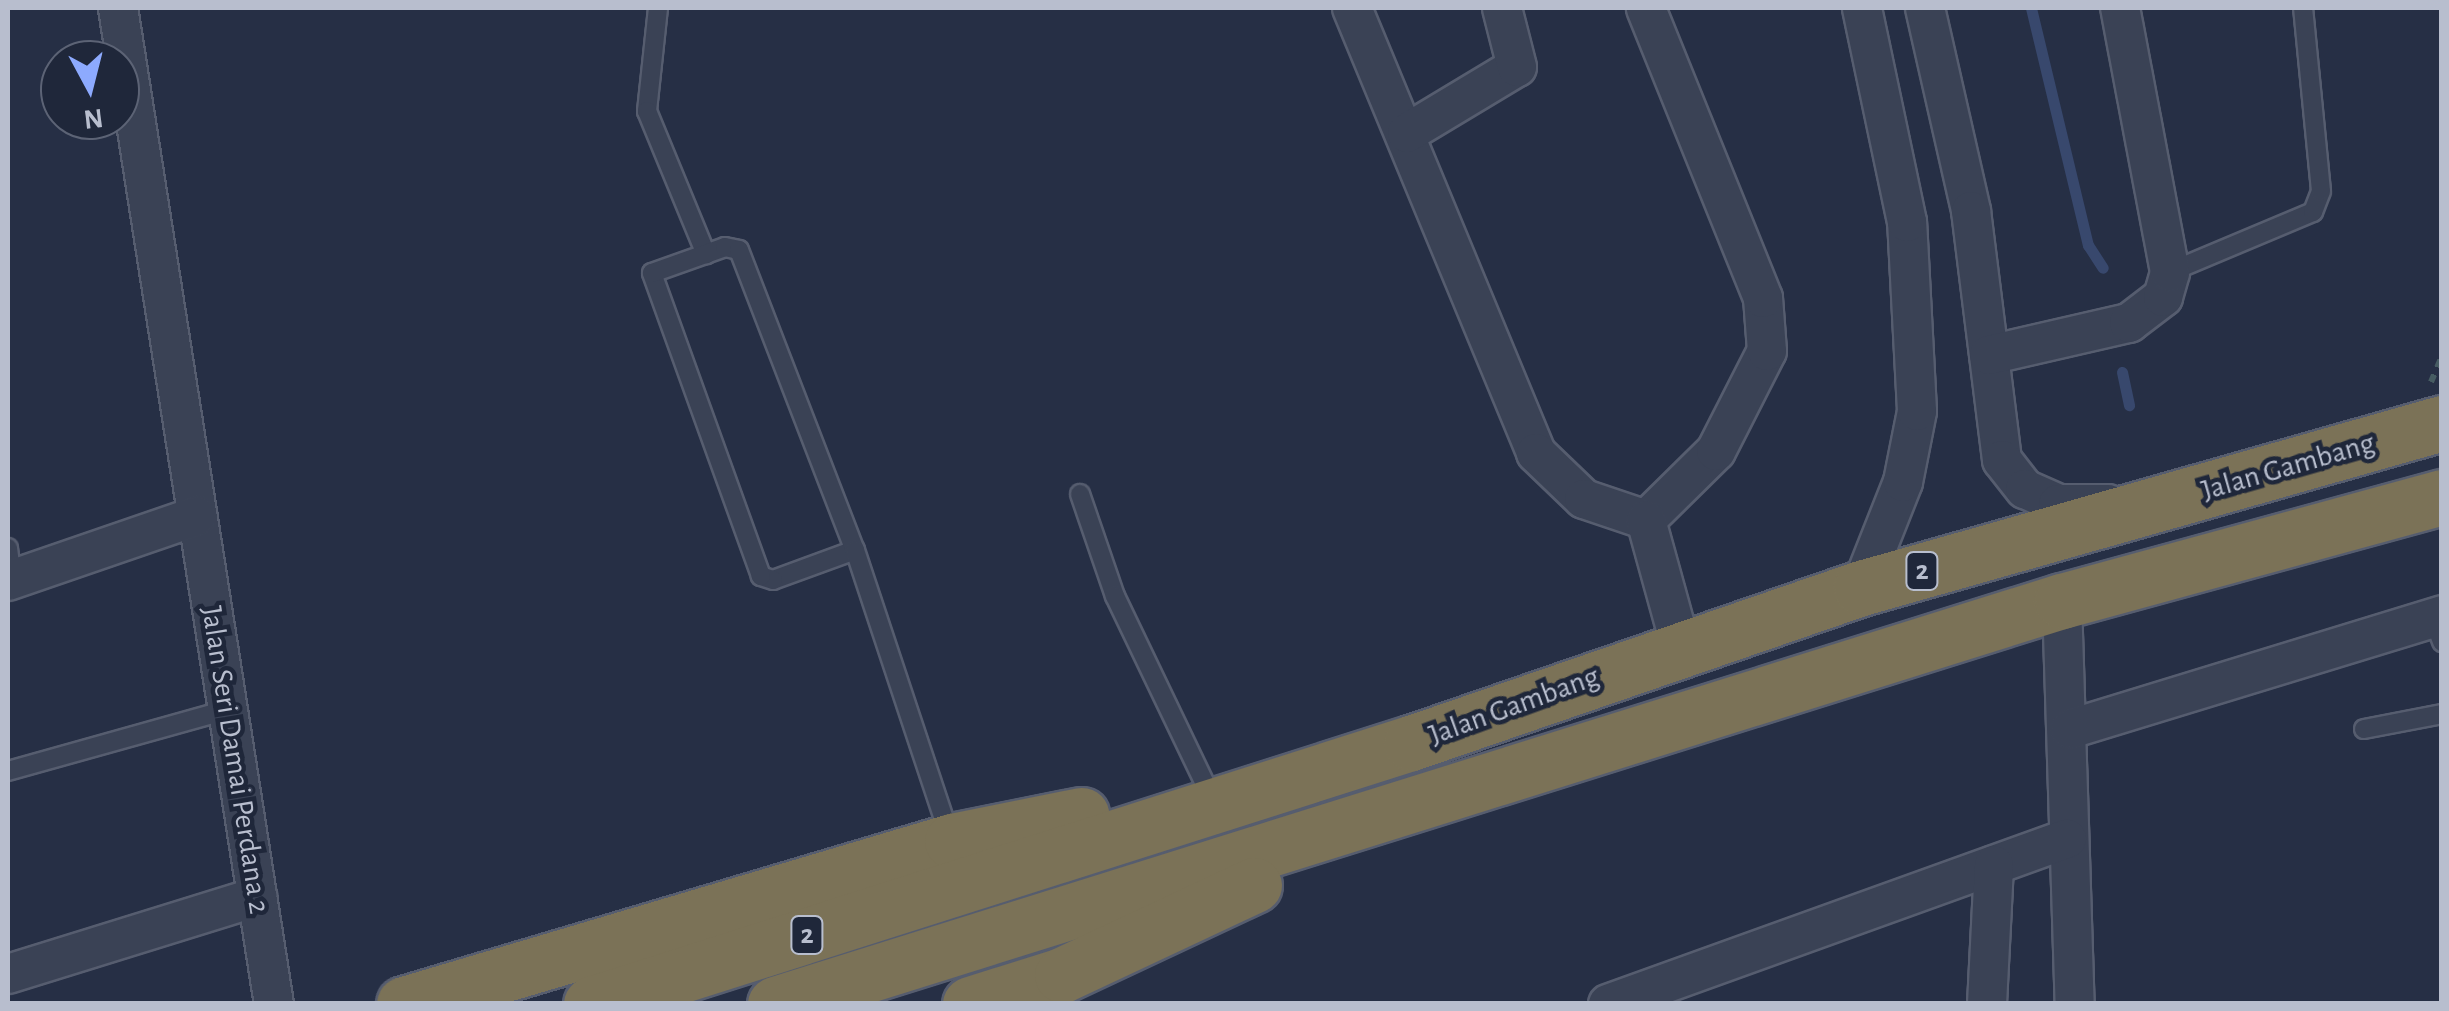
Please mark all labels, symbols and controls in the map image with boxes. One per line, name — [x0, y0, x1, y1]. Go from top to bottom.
north arrow — [40, 40, 140, 140]
text: N — [82, 103, 105, 133]
street label: Jalan Gambang — [2197, 425, 2379, 509]
road number: 2 — [1904, 548, 1940, 594]
street label: Jalan Seri Damai Perdana 2 — [193, 604, 277, 916]
street label: Jalan Gambang — [1424, 659, 1604, 753]
road number: 2 — [790, 912, 824, 958]

